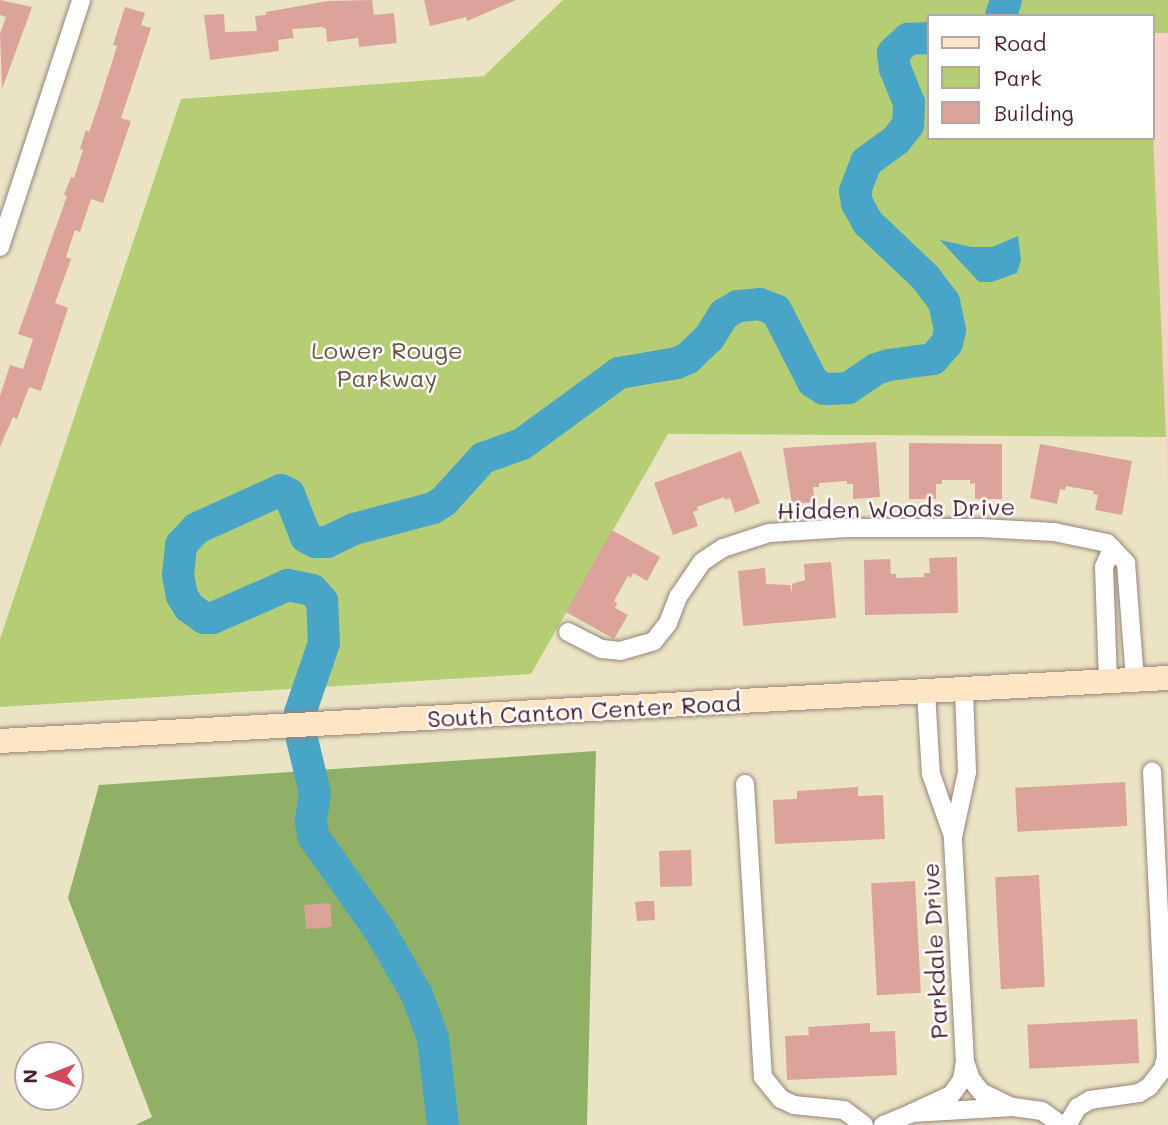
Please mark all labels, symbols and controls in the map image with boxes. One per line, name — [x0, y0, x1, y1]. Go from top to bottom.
legend — [926, 14, 1154, 140]
text: Road — [994, 29, 1046, 56]
text: Park — [994, 64, 1042, 91]
text: Building — [994, 99, 1074, 126]
park label: Lower Rouge Parkway — [311, 336, 463, 392]
street label: Hidden Woods Drive — [777, 492, 1015, 524]
street label: South Canton Center Road — [426, 687, 742, 733]
street label: Parkdale Drive — [915, 862, 953, 1040]
north arrow — [14, 1041, 84, 1111]
text: N — [17, 1069, 42, 1084]

